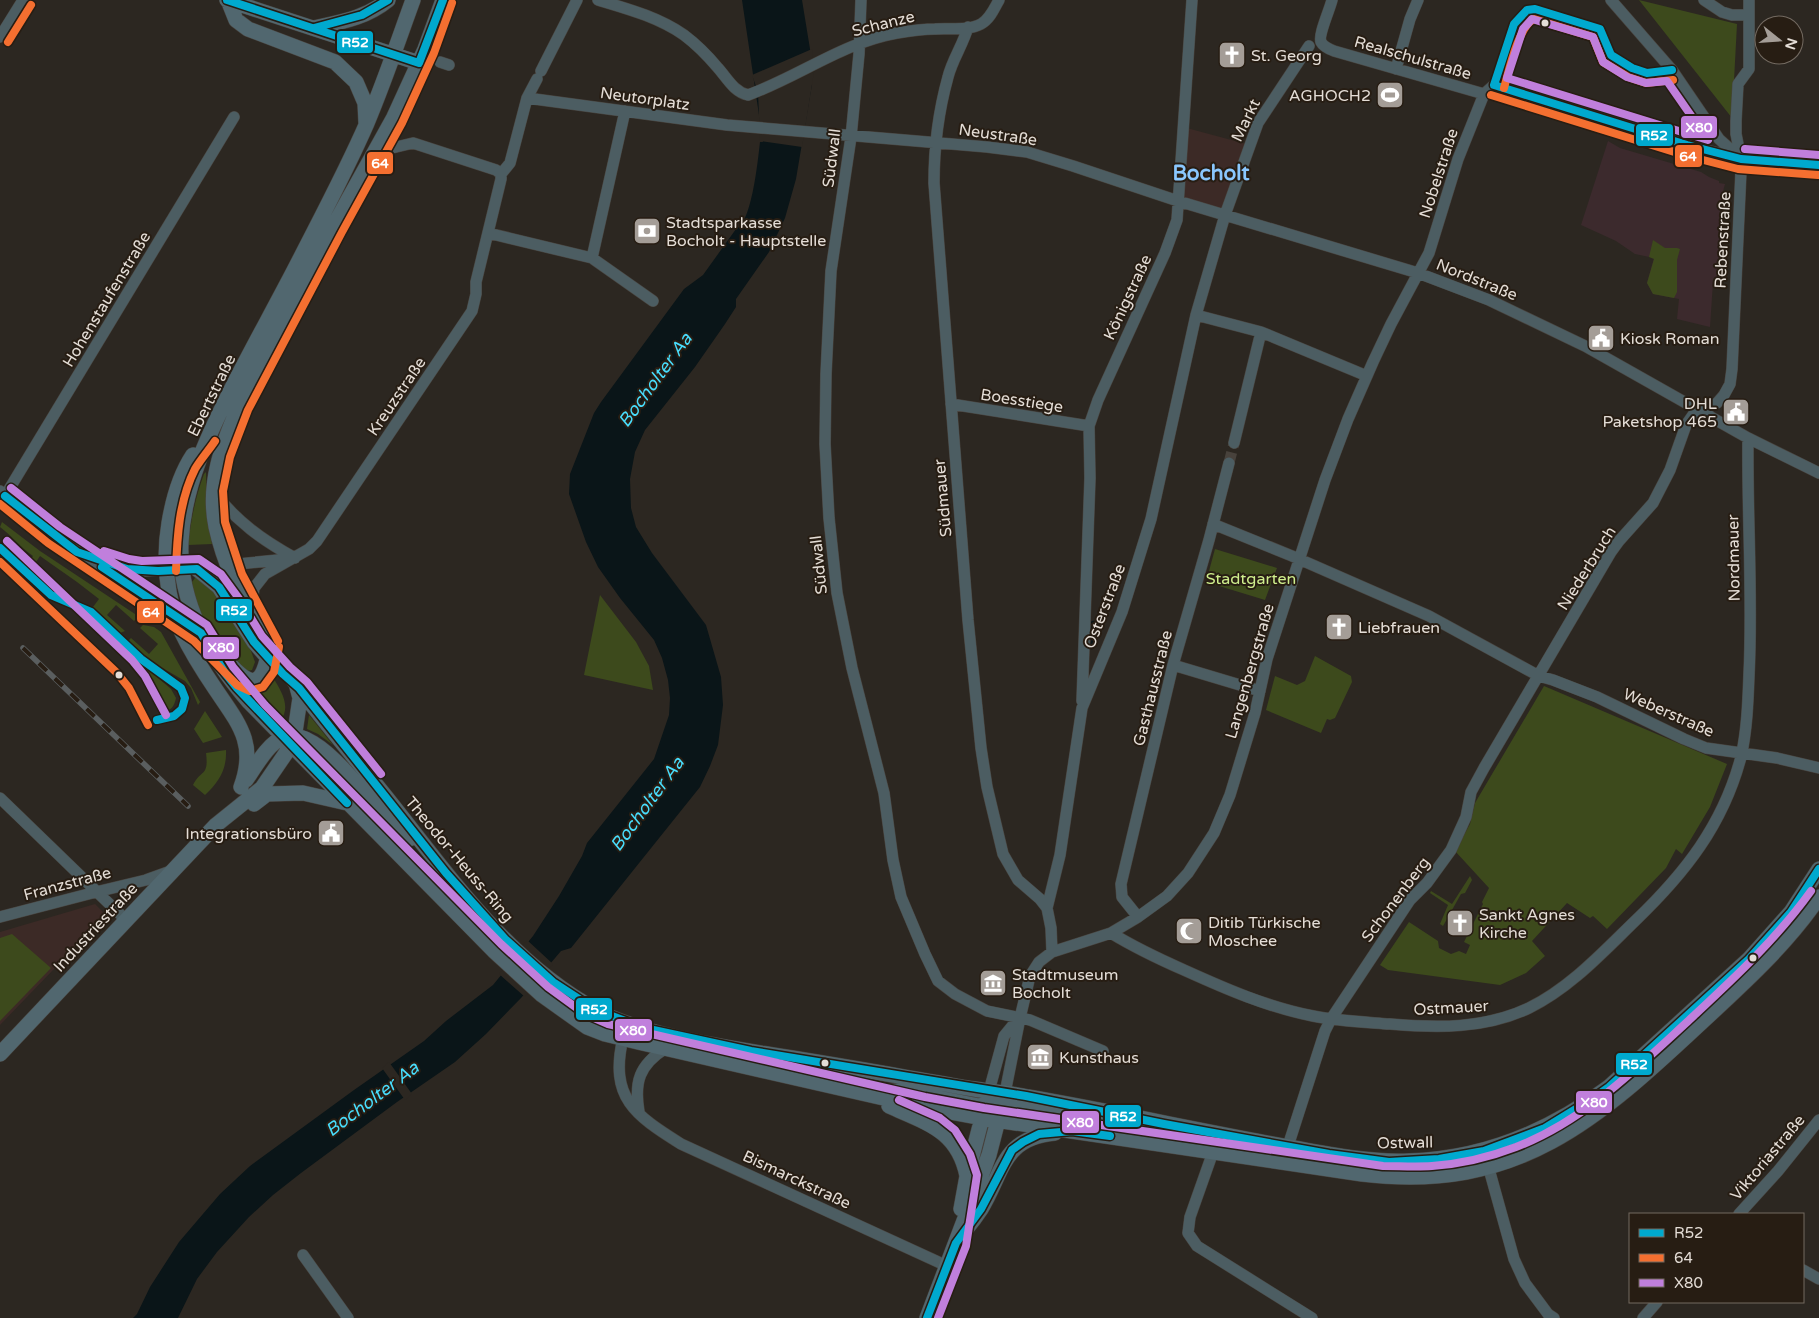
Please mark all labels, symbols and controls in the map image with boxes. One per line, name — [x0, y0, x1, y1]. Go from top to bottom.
street label: Schanze — [850, 7, 917, 41]
north arrow — [1754, 15, 1804, 65]
unlabelled marker — [1540, 18, 1550, 28]
line badge: R52 — [336, 30, 374, 54]
street label: Realschulstraße — [1352, 32, 1473, 84]
text: R52 — [341, 34, 369, 51]
text: N — [1781, 36, 1801, 52]
church icon: St. Georg — [1217, 40, 1247, 70]
place label: St. Georg — [1251, 46, 1322, 66]
sports icon: AGHOCH2 — [1375, 80, 1405, 110]
street label: Neutorplatz — [599, 83, 691, 115]
place label: AGHOCH2 — [1289, 86, 1371, 106]
street label: Markt — [1227, 96, 1265, 145]
line badge: X80 — [1680, 115, 1718, 139]
text: X80 — [1686, 119, 1713, 136]
street label: Neustraße — [957, 120, 1038, 150]
line badge: R52 — [1635, 123, 1674, 147]
street label: Nobelstraße — [1415, 126, 1463, 221]
text: R52 — [1640, 127, 1668, 144]
street label: Südwall — [818, 128, 846, 189]
line badge: 64 — [1674, 144, 1703, 168]
text: 64 — [1679, 148, 1697, 165]
line badge: 64 — [366, 151, 394, 175]
text: 64 — [371, 155, 389, 172]
district label: Bocholt — [1172, 161, 1250, 186]
street label: Rebenstraße — [1710, 191, 1736, 289]
place label: Stadtsparkasse Bocholt - Hauptstelle — [666, 213, 826, 251]
bank icon: Stadtsparkasse Bocholt - Hauptstelle — [632, 216, 662, 246]
street label: Hohenstaufenstraße — [58, 228, 155, 371]
street label: Königstraße — [1099, 252, 1156, 343]
street label: Nordstraße — [1433, 255, 1520, 305]
public building icon: Kiosk Roman — [1586, 323, 1616, 353]
water label: Bocholter Aa — [613, 328, 697, 432]
place label: Kiosk Roman — [1620, 329, 1720, 349]
street label: Ebertstraße — [183, 351, 240, 440]
street label: Kreuzstraße — [363, 353, 431, 440]
street label: Boesstiege — [979, 385, 1065, 417]
place label: DHL Paketshop 465 — [1602, 394, 1717, 432]
public building icon: DHL Paketshop 465 — [1721, 397, 1751, 427]
street label: Südmauer — [930, 457, 956, 538]
street label: Nordmauer — [1723, 514, 1745, 602]
street label: Niederbruch — [1553, 523, 1621, 614]
street label: Südwall — [806, 534, 832, 595]
street label: Osterstraße — [1080, 561, 1130, 652]
park label: Stadtgarten — [1206, 569, 1296, 589]
line badge: R52 — [215, 598, 253, 622]
line badge: 64 — [136, 600, 165, 624]
street label: Langenbergstraße — [1221, 601, 1279, 741]
text: R52 — [220, 602, 248, 619]
text: 64 — [142, 604, 160, 621]
church icon: Liebfrauen — [1324, 612, 1354, 642]
place label: Liebfrauen — [1358, 618, 1440, 638]
street label: Gasthausstraße — [1129, 628, 1177, 748]
line badge: X80 — [202, 636, 240, 660]
text: X80 — [208, 639, 235, 656]
unlabelled marker — [114, 670, 124, 680]
street label: Weberstraße — [1620, 684, 1717, 742]
water label: Bocholter Aa — [605, 752, 689, 856]
street label: Theodor-Heuss-Ring — [401, 793, 518, 927]
public building icon: Integrationsbüro — [316, 818, 346, 848]
place label: Integrationsbüro — [185, 824, 312, 844]
street label: Schonenberg — [1357, 853, 1434, 946]
street label: Franzstraße — [21, 863, 113, 905]
street label: Industriestraße — [49, 879, 142, 976]
place label: Sankt Agnes Kirche — [1479, 905, 1575, 943]
church icon: Sankt Agnes Kirche — [1445, 908, 1475, 938]
place label: Ditib Türkische Moschee — [1208, 913, 1321, 951]
mosque icon: Ditib Türkische Moschee — [1174, 916, 1204, 946]
unlabelled marker — [1748, 953, 1758, 963]
place label: Stadtmuseum Bocholt — [1012, 965, 1118, 1003]
museum icon: Stadtmuseum Bocholt — [978, 968, 1008, 998]
street label: Ostmauer — [1413, 996, 1490, 1020]
line badge: R52 — [575, 997, 613, 1021]
text: R52 — [580, 1001, 608, 1018]
line badge: X80 — [614, 1018, 653, 1042]
text: X80 — [620, 1022, 647, 1039]
museum icon: Kunsthaus — [1025, 1042, 1055, 1072]
place label: Kunsthaus — [1059, 1048, 1139, 1068]
line badge: R52 — [1615, 1052, 1653, 1076]
water label: Bocholter Aa — [321, 1056, 424, 1141]
text: R52 — [1620, 1056, 1648, 1073]
unlabelled marker — [820, 1058, 830, 1068]
line badge: X80 — [1575, 1090, 1613, 1114]
text: X80 — [1581, 1094, 1608, 1111]
line badge: R52 — [1104, 1104, 1142, 1128]
text: R52 — [1109, 1108, 1137, 1125]
line badge: X80 — [1061, 1110, 1100, 1134]
street label: Viktoriastraße — [1726, 1111, 1810, 1205]
text: X80 — [1067, 1114, 1094, 1131]
street label: Ostwall — [1377, 1133, 1433, 1153]
street label: Bismarckstraße — [739, 1146, 854, 1214]
legend — [1629, 1213, 1804, 1303]
text: R52 — [1674, 1224, 1704, 1242]
text: 64 — [1674, 1249, 1693, 1267]
text: X80 — [1674, 1274, 1703, 1292]

